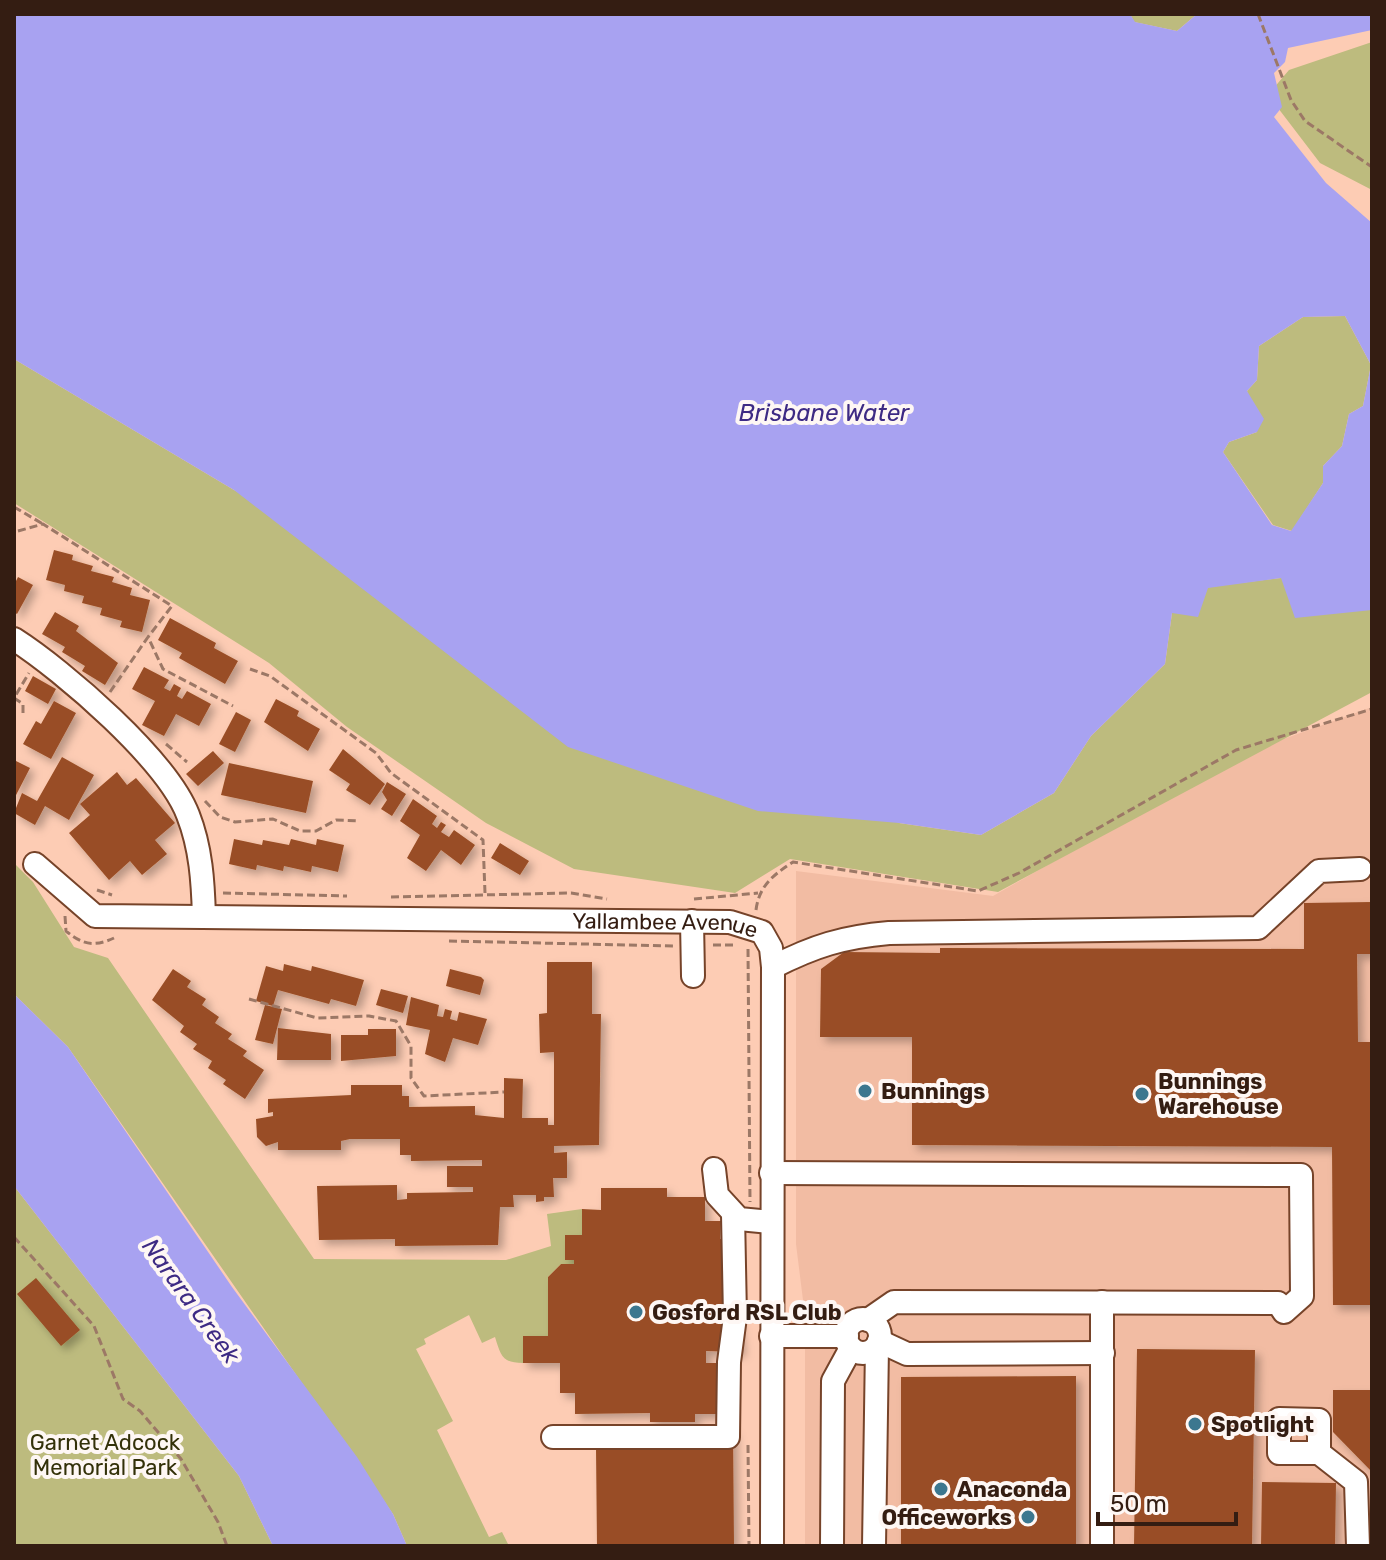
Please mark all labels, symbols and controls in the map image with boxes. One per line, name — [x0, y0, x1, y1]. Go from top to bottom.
water label: Brisbane Water — [739, 399, 910, 427]
street label: Yallambee Avenue — [572, 908, 761, 944]
place label: Bunnings Warehouse — [1158, 1068, 1279, 1120]
place label: Bunnings — [881, 1078, 985, 1105]
marker: Bunnings — [856, 1082, 874, 1100]
marker: Bunnings Warehouse — [1133, 1085, 1151, 1103]
water label: Narara Creek — [136, 1233, 246, 1369]
place label: Gosford RSL Club — [652, 1299, 842, 1326]
marker: Gosford RSL Club — [627, 1303, 645, 1321]
place label: Spotlight — [1211, 1411, 1314, 1438]
marker: Spotlight — [1186, 1415, 1204, 1433]
park label: Garnet Adcock Memorial Park — [30, 1429, 181, 1481]
place label: Anaconda — [957, 1476, 1067, 1503]
scale bar — [1098, 1476, 1236, 1526]
marker: Anaconda — [932, 1480, 950, 1498]
text: 50 m — [1110, 1490, 1167, 1518]
place label: Officeworks — [881, 1504, 1012, 1531]
marker: Officeworks — [1019, 1508, 1037, 1526]

